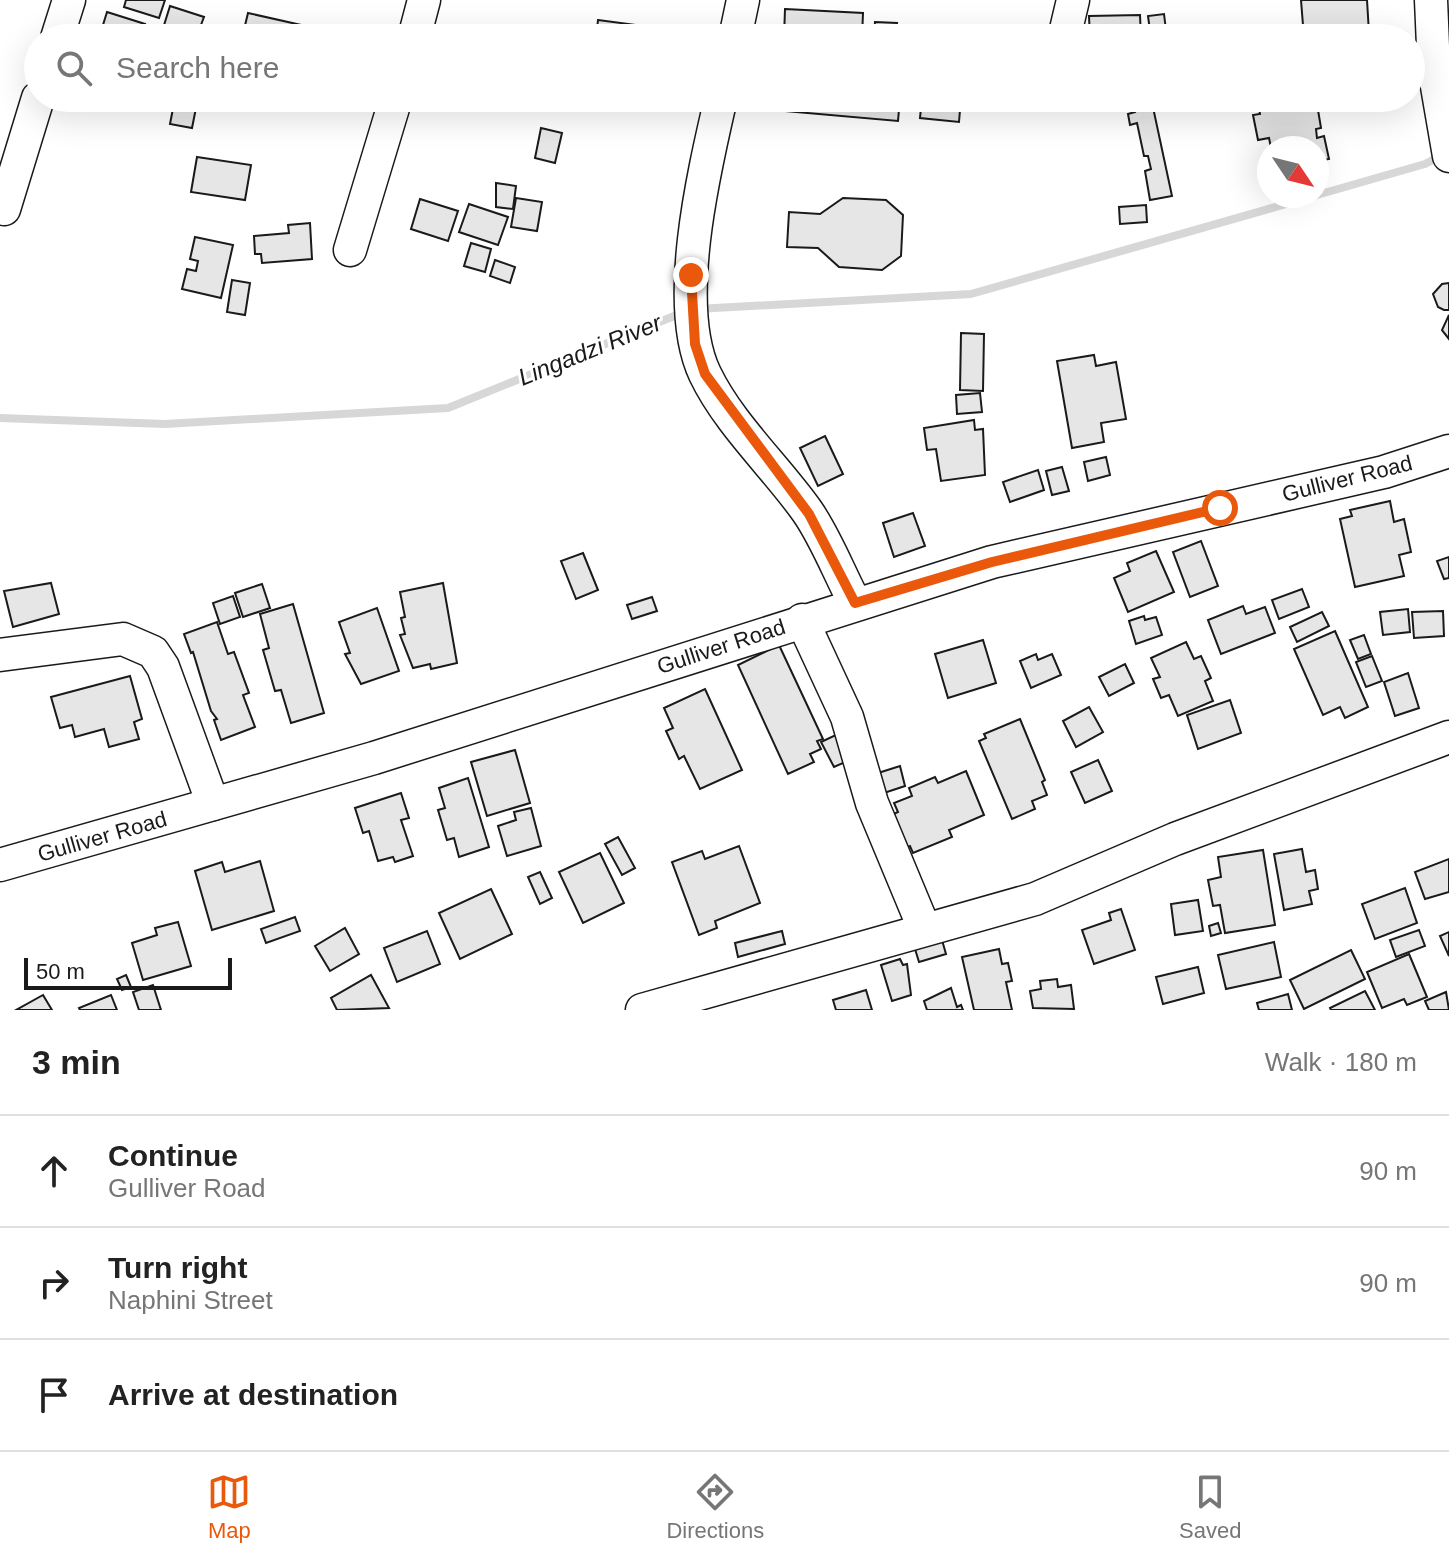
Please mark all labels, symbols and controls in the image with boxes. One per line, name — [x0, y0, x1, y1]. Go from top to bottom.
search box — [24, 24, 1425, 112]
icon: search — [52, 46, 96, 90]
text: Search here — [116, 51, 279, 84]
north arrow — [1257, 136, 1329, 208]
route end — [673, 257, 709, 293]
water label: Lingadzi River — [514, 308, 666, 391]
street label: Gulliver Road — [1279, 450, 1415, 507]
route start — [1202, 490, 1238, 526]
street label: Gulliver Road — [654, 614, 788, 679]
street label: Gulliver Road — [35, 806, 170, 867]
scale bar — [24, 954, 232, 990]
text: 50 m — [36, 959, 85, 984]
text: 3 min — [32, 1043, 121, 1081]
text: Walk · 180 m — [1265, 1047, 1417, 1077]
text: Continue — [108, 1139, 238, 1172]
icon: ahead — [32, 1149, 76, 1193]
text: 90 m — [1359, 1156, 1417, 1186]
text: Gulliver Road — [108, 1173, 266, 1203]
text: Turn right — [108, 1251, 247, 1284]
icon: right — [32, 1261, 76, 1305]
text: 90 m — [1359, 1268, 1417, 1298]
text: Naphini Street — [108, 1285, 273, 1315]
icon: arrive — [32, 1373, 76, 1417]
text: Arrive at destination — [108, 1378, 398, 1411]
tab: Map — [207, 1470, 251, 1544]
tab: Directions — [666, 1470, 764, 1544]
tab: Saved — [1179, 1470, 1242, 1544]

